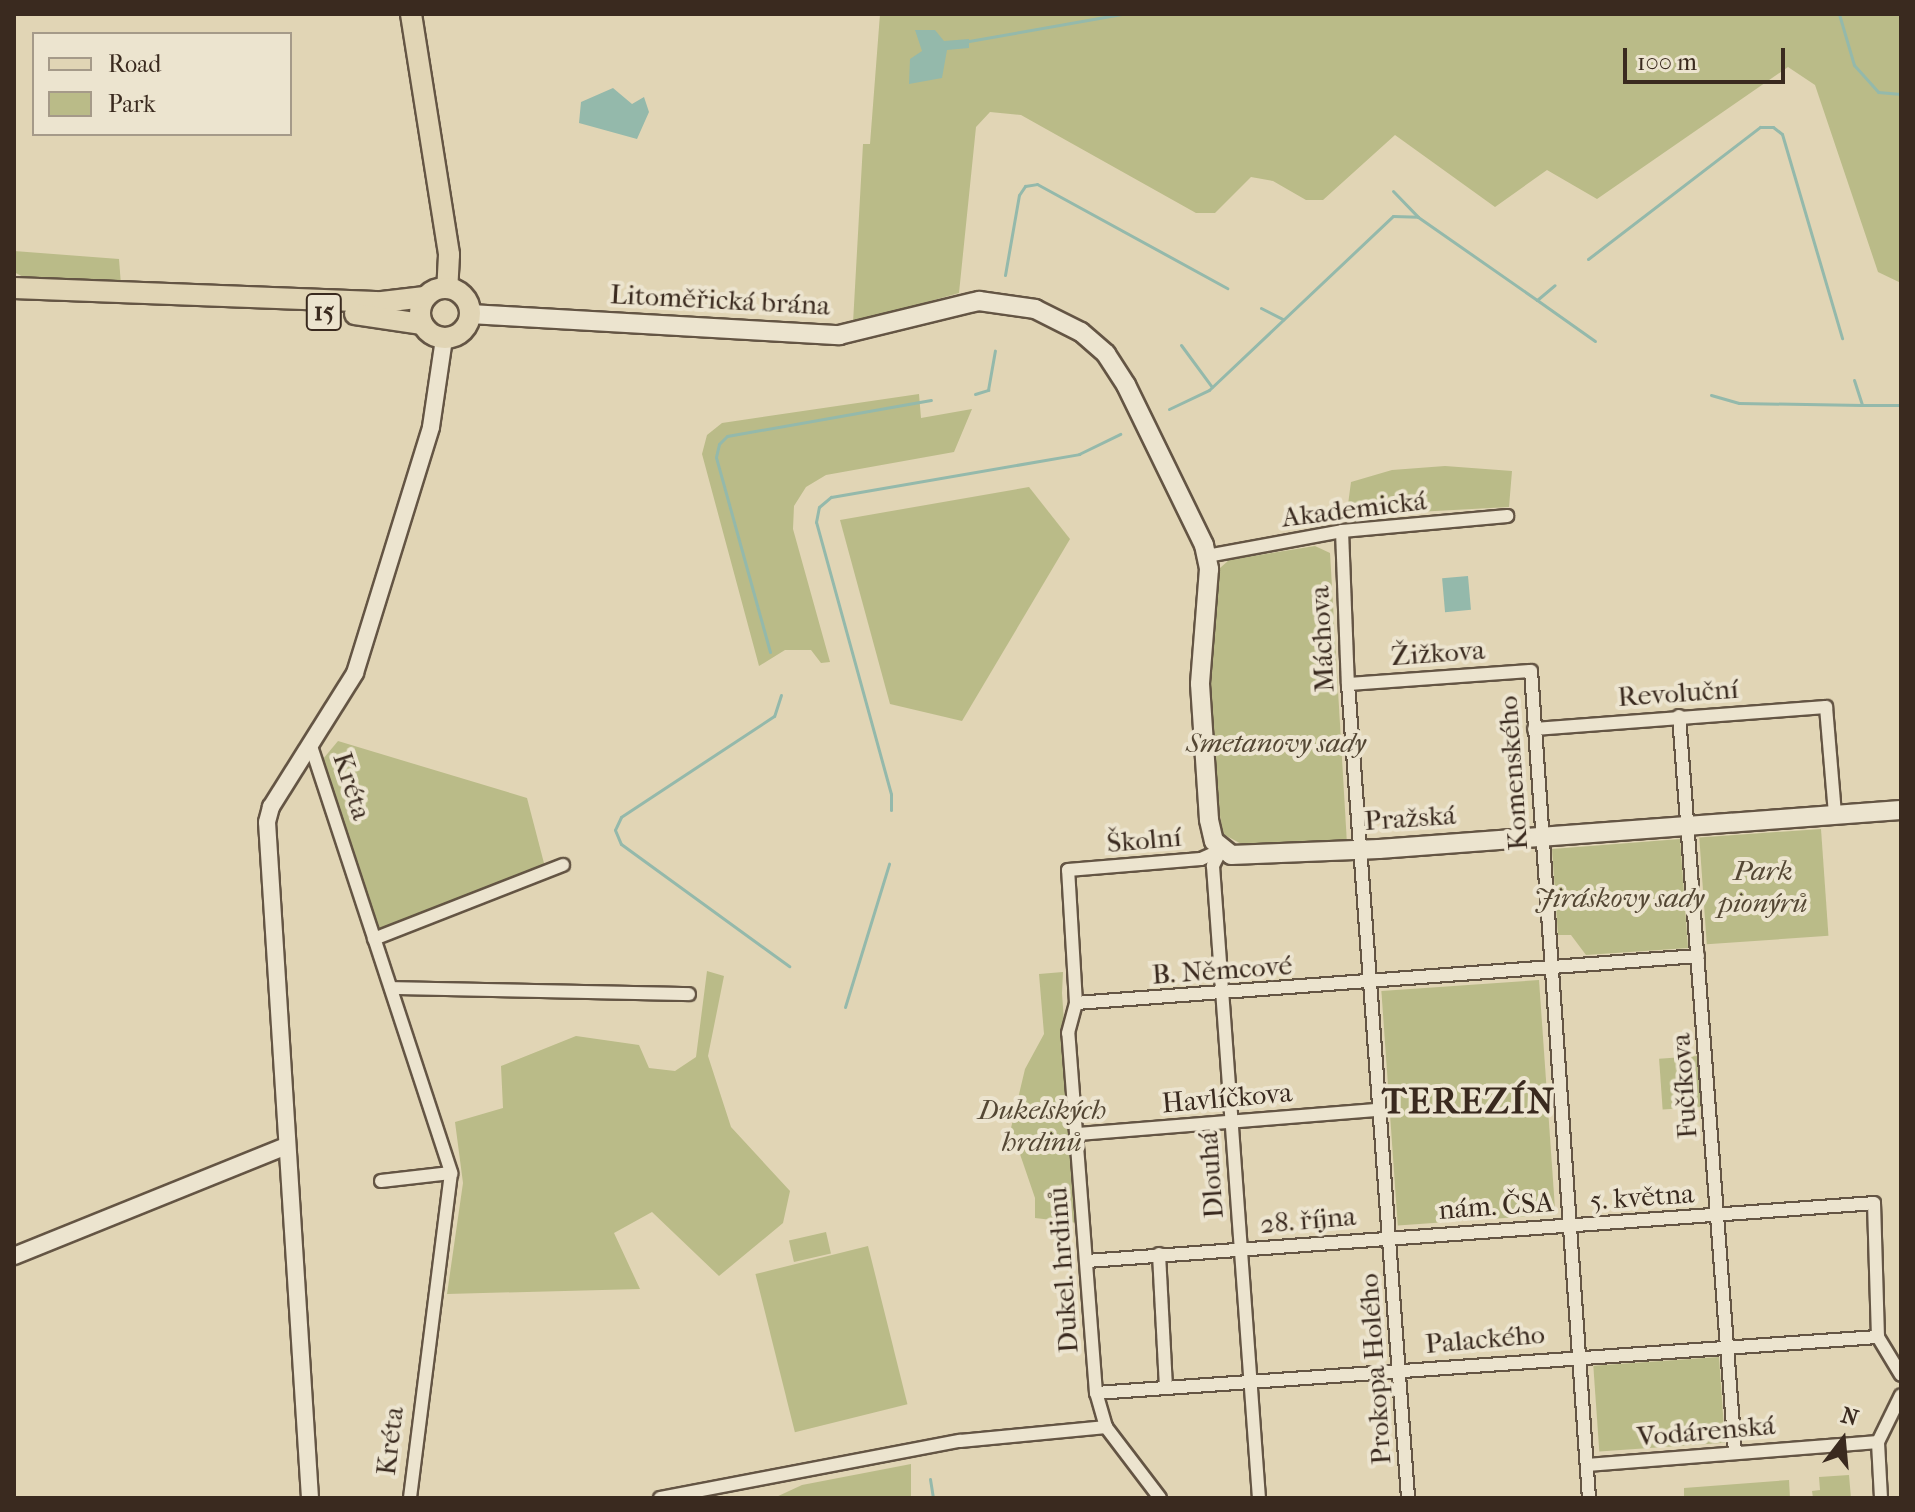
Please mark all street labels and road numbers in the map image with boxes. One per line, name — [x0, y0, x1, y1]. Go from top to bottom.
street label: Litoměřická brána — [609, 277, 831, 323]
road number: 15 — [304, 290, 344, 334]
street label: Akademická — [1280, 483, 1428, 535]
street label: Máchova — [1302, 585, 1342, 693]
street label: Žižkova — [1390, 633, 1486, 673]
street label: Revoluční — [1616, 672, 1740, 714]
street label: Komenského — [1491, 694, 1535, 852]
street label: Kréta — [325, 748, 379, 824]
street label: Pražská — [1363, 798, 1457, 838]
street label: Školní — [1105, 820, 1183, 860]
street label: B. Němcové — [1151, 948, 1293, 992]
street label: Fučíkova — [1664, 1032, 1704, 1140]
street label: Havlíčkova — [1160, 1076, 1294, 1120]
street label: Dlouhá — [1191, 1130, 1231, 1220]
street label: 5. května — [1589, 1177, 1695, 1217]
street label: nám. ČSA — [1437, 1185, 1555, 1227]
street label: Dukel. hrdinů — [1040, 1186, 1086, 1354]
street label: 28. října — [1259, 1199, 1357, 1241]
street label: Prokopa Holého — [1352, 1272, 1398, 1466]
street label: Palackého — [1424, 1317, 1546, 1361]
street label: Kréta — [369, 1405, 411, 1477]
street label: Vodárenská — [1636, 1408, 1776, 1454]

